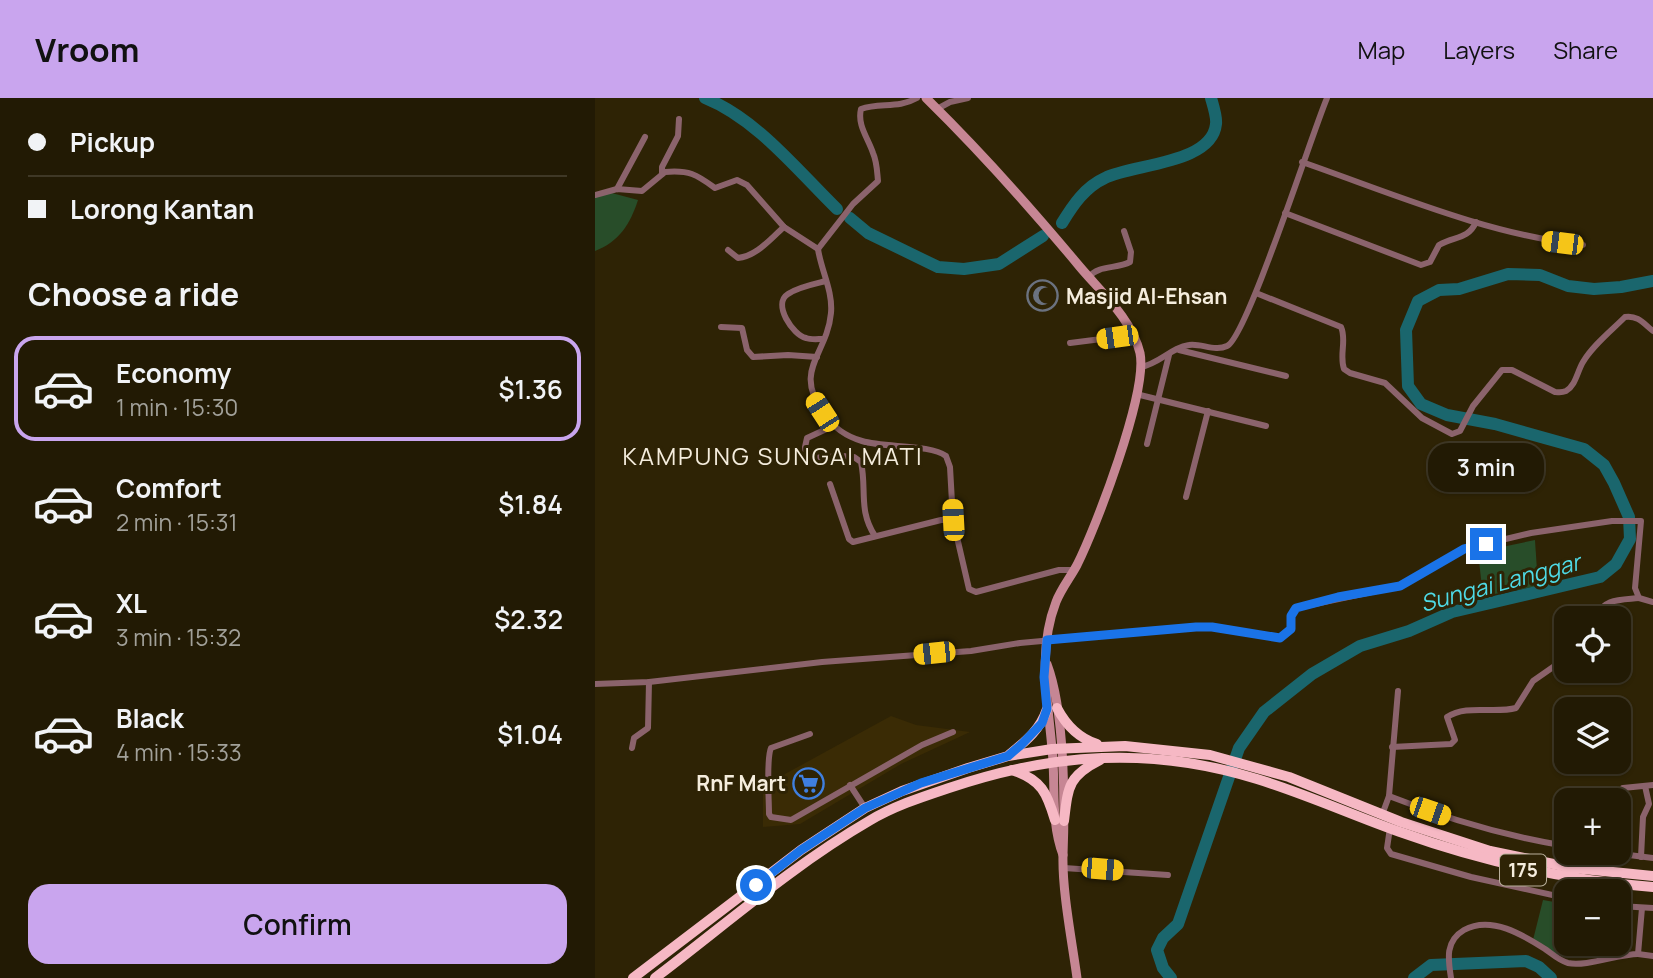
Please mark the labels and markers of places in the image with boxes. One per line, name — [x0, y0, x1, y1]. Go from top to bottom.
mosque icon: Masjid Al-Ehsan — [1026, 279, 1060, 313]
place label: Masjid Al-Ehsan — [1066, 282, 1227, 310]
supermarket icon: RnF Mart — [792, 766, 826, 800]
place label: RnF Mart — [696, 769, 786, 797]

